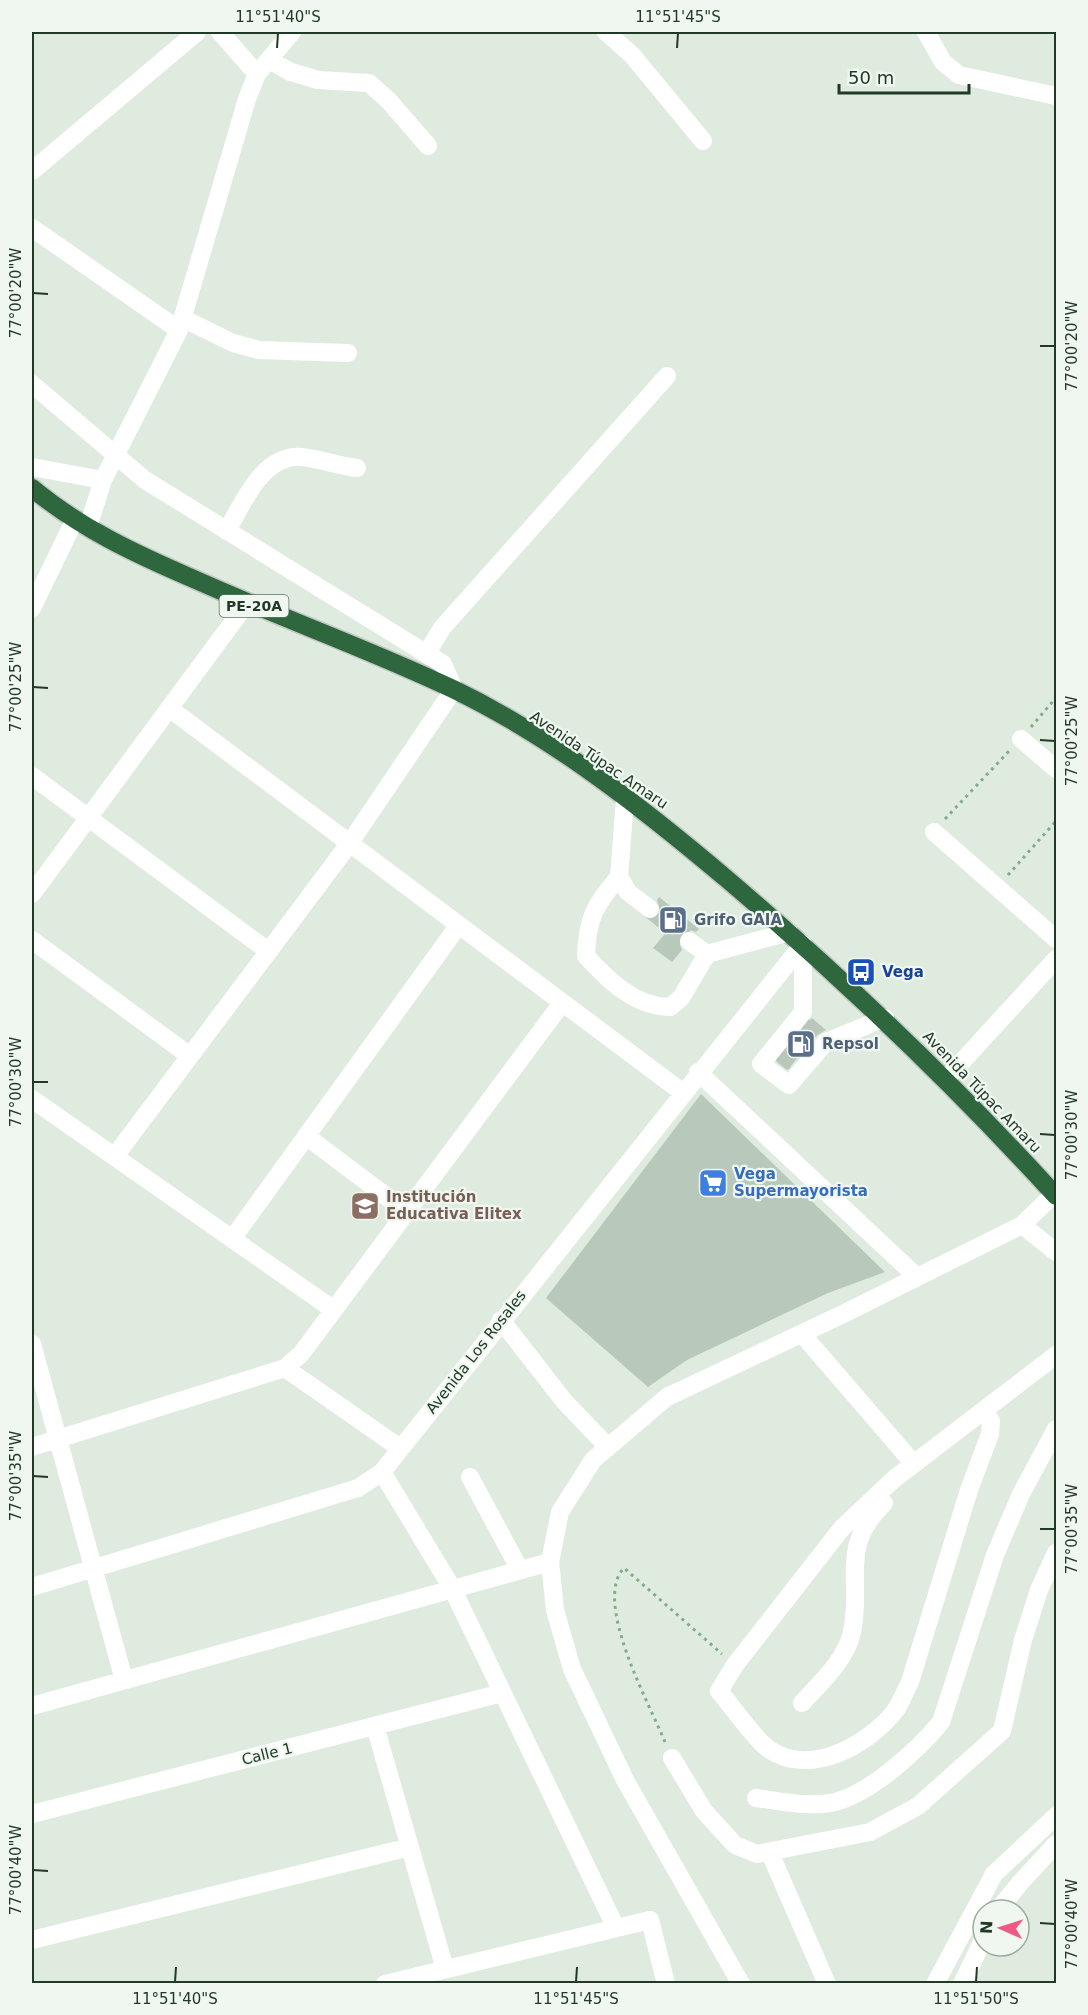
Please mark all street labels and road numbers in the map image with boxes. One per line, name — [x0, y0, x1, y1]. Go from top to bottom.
road number: PE-20A — [220, 595, 288, 617]
street label: Avenida Túpac Amaru — [527, 707, 671, 813]
street label: Avenida Túpac Amaru — [919, 1027, 1045, 1157]
street label: Avenida Los Rosales — [422, 1287, 530, 1417]
street label: Calle 1 — [240, 1739, 294, 1769]

